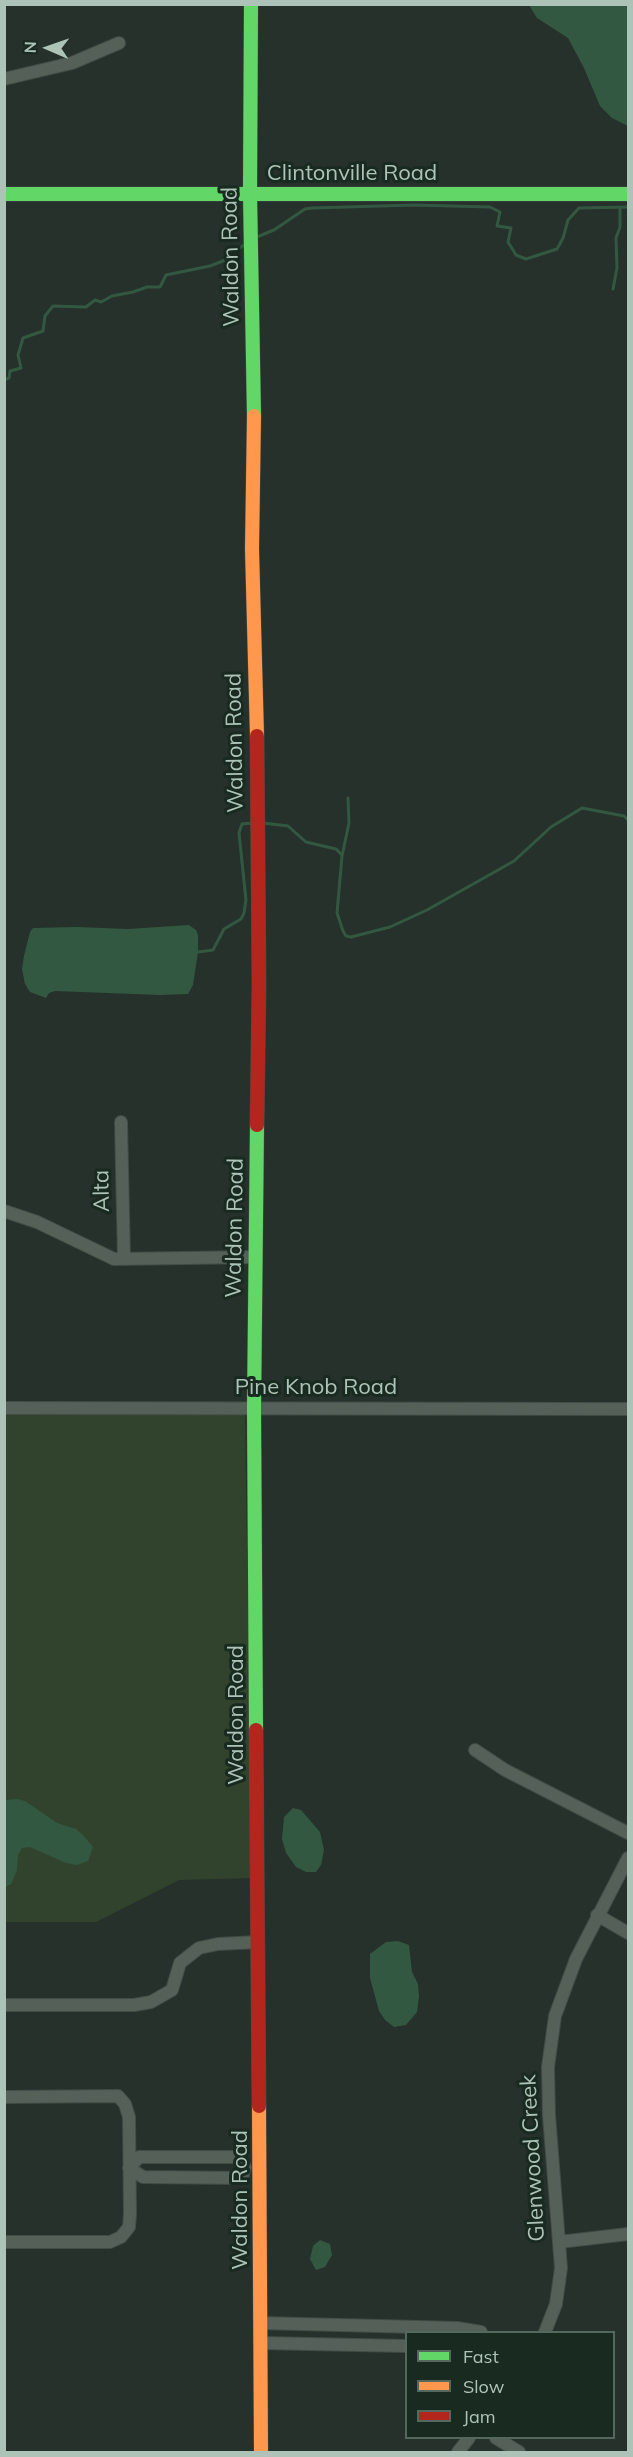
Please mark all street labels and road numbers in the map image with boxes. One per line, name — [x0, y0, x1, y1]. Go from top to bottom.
street label: Clintonville Road — [267, 160, 437, 186]
street label: Waldon Road — [217, 187, 245, 327]
street label: Waldon Road — [221, 673, 249, 813]
street label: Waldon Road — [221, 1158, 249, 1298]
street label: Alta — [88, 1170, 116, 1212]
street label: Pine Knob Road — [235, 1374, 397, 1400]
street label: Waldon Road — [223, 1645, 249, 1785]
street label: Glenwood Creek — [515, 2074, 551, 2242]
street label: Waldon Road — [227, 2130, 253, 2270]

